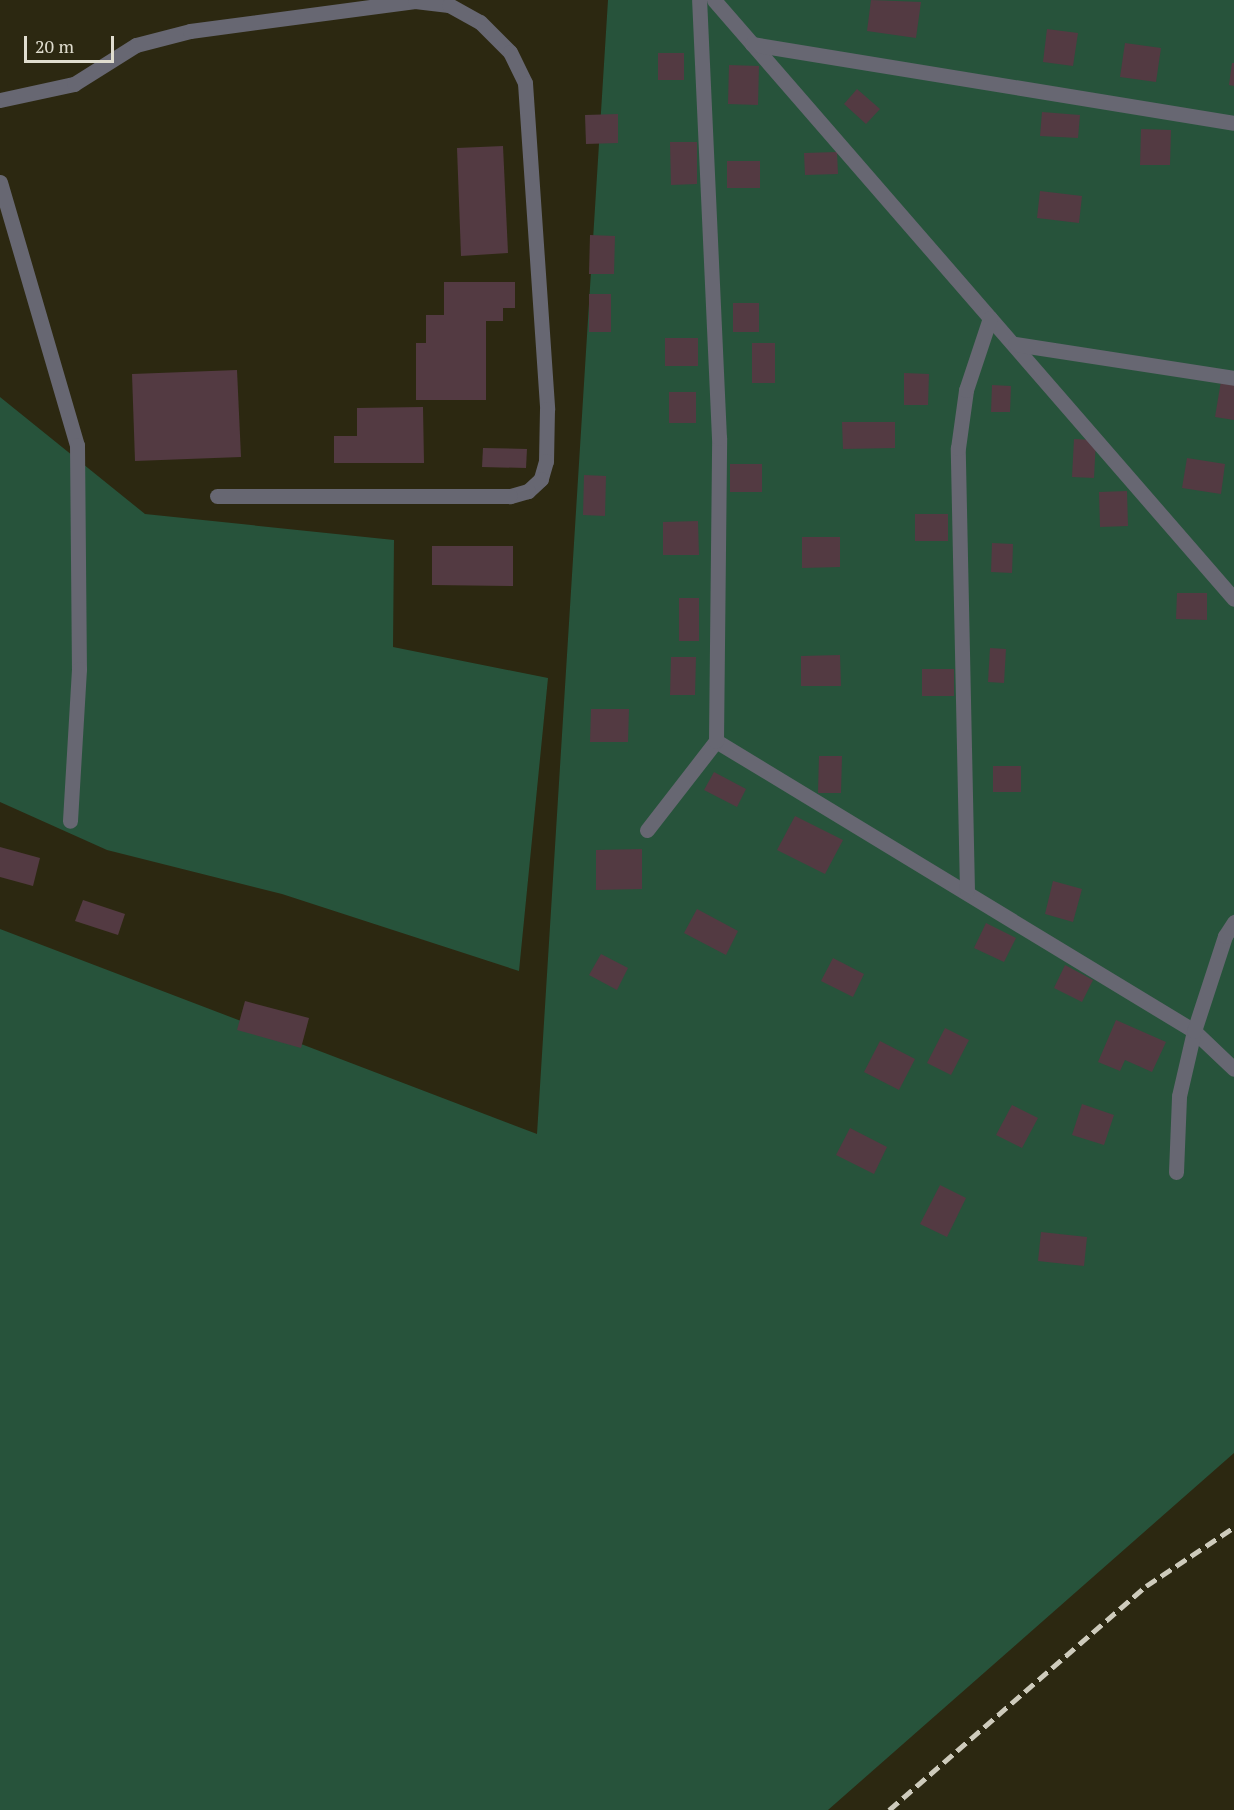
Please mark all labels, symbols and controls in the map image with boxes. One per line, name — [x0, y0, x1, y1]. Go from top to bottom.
scale bar — [27, 24, 117, 62]
text: 20 m — [35, 34, 74, 58]

